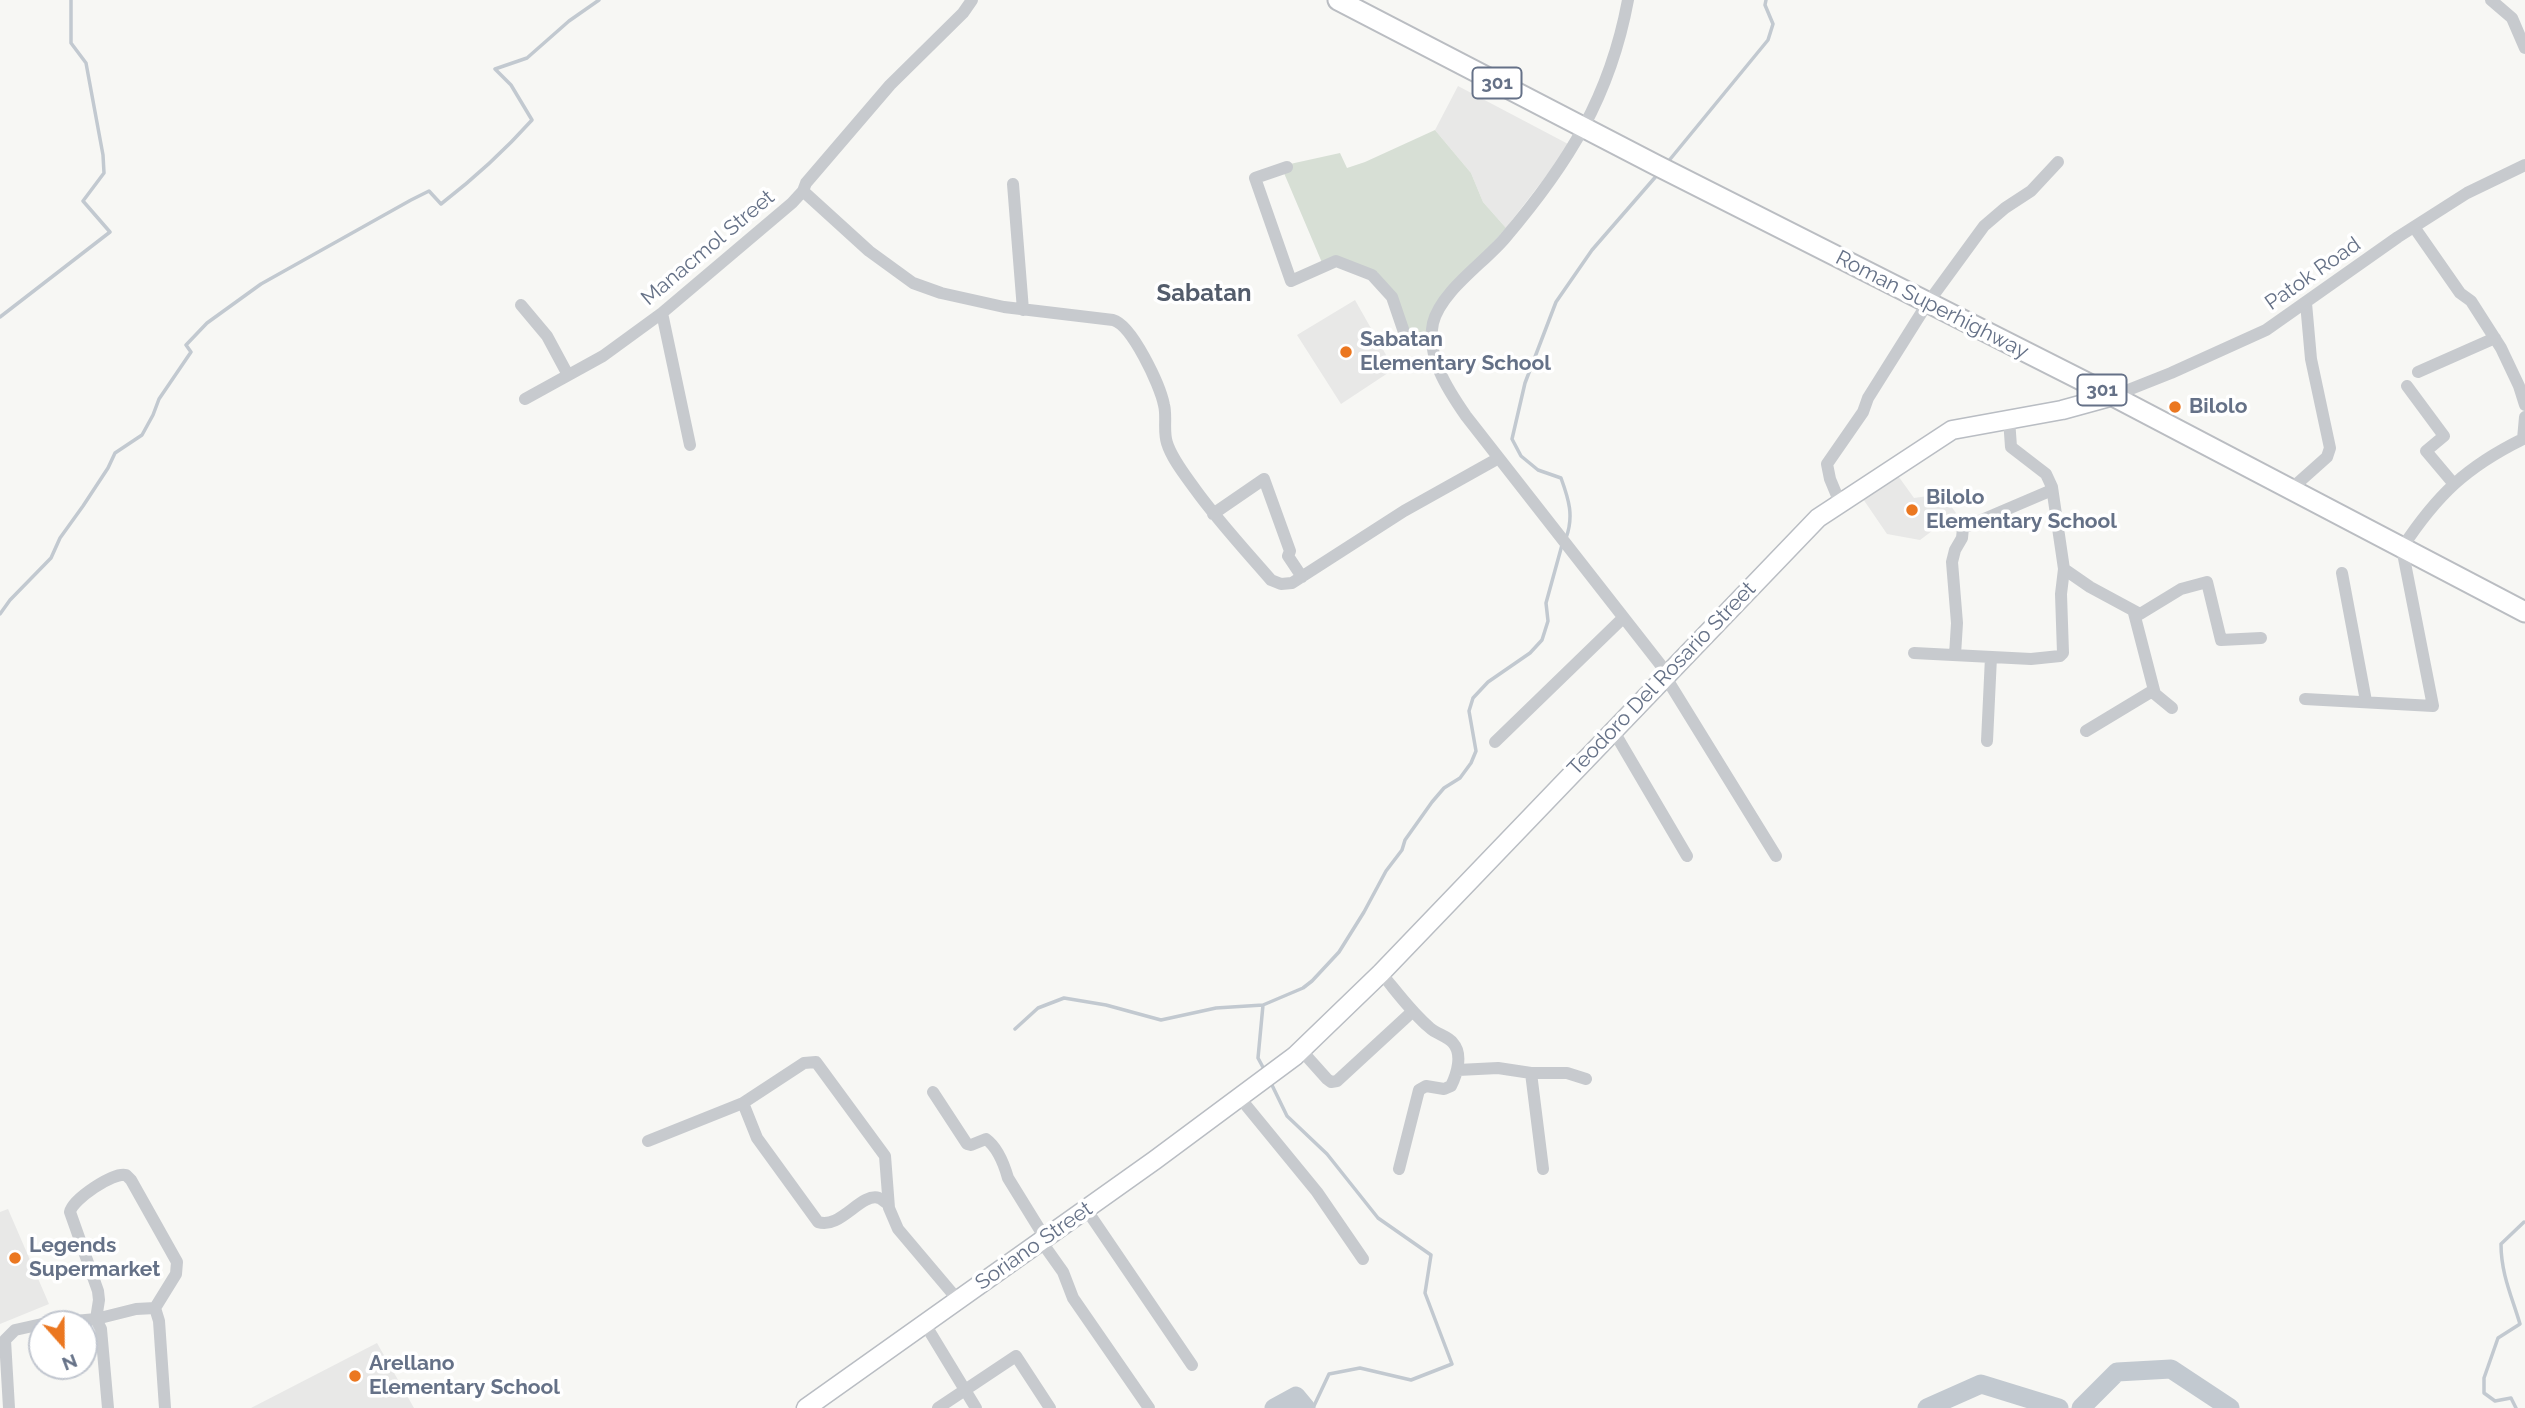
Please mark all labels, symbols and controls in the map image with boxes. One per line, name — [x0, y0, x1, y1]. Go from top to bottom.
road number: 301 — [1472, 68, 1522, 99]
street label: Manacmol Street — [636, 185, 780, 311]
street label: Patok Road — [2261, 232, 2365, 316]
street label: Roman Superhighway — [1831, 245, 2033, 365]
district label: Sabatan — [1157, 280, 1251, 308]
place label: Sabatan Elementary School — [1360, 327, 1551, 377]
marker: Sabatan Elementary School — [1338, 344, 1354, 360]
road number: 301 — [2078, 374, 2126, 406]
place label: Bilolo — [2189, 394, 2247, 420]
marker: Bilolo — [2167, 399, 2183, 415]
place label: Bilolo Elementary School — [1926, 485, 2117, 535]
marker: Bilolo Elementary School — [1904, 502, 1920, 518]
street label: Teodoro Del Rosario Street — [1563, 577, 1761, 781]
street label: Soriano Street — [971, 1196, 1097, 1296]
place label: Legends Supermarket — [29, 1233, 160, 1283]
marker: Legends Supermarket — [7, 1250, 23, 1266]
north arrow — [28, 1310, 98, 1380]
text: N — [59, 1350, 81, 1376]
place label: Arellano Elementary School — [369, 1351, 560, 1401]
marker: Arellano Elementary School — [347, 1368, 363, 1384]

